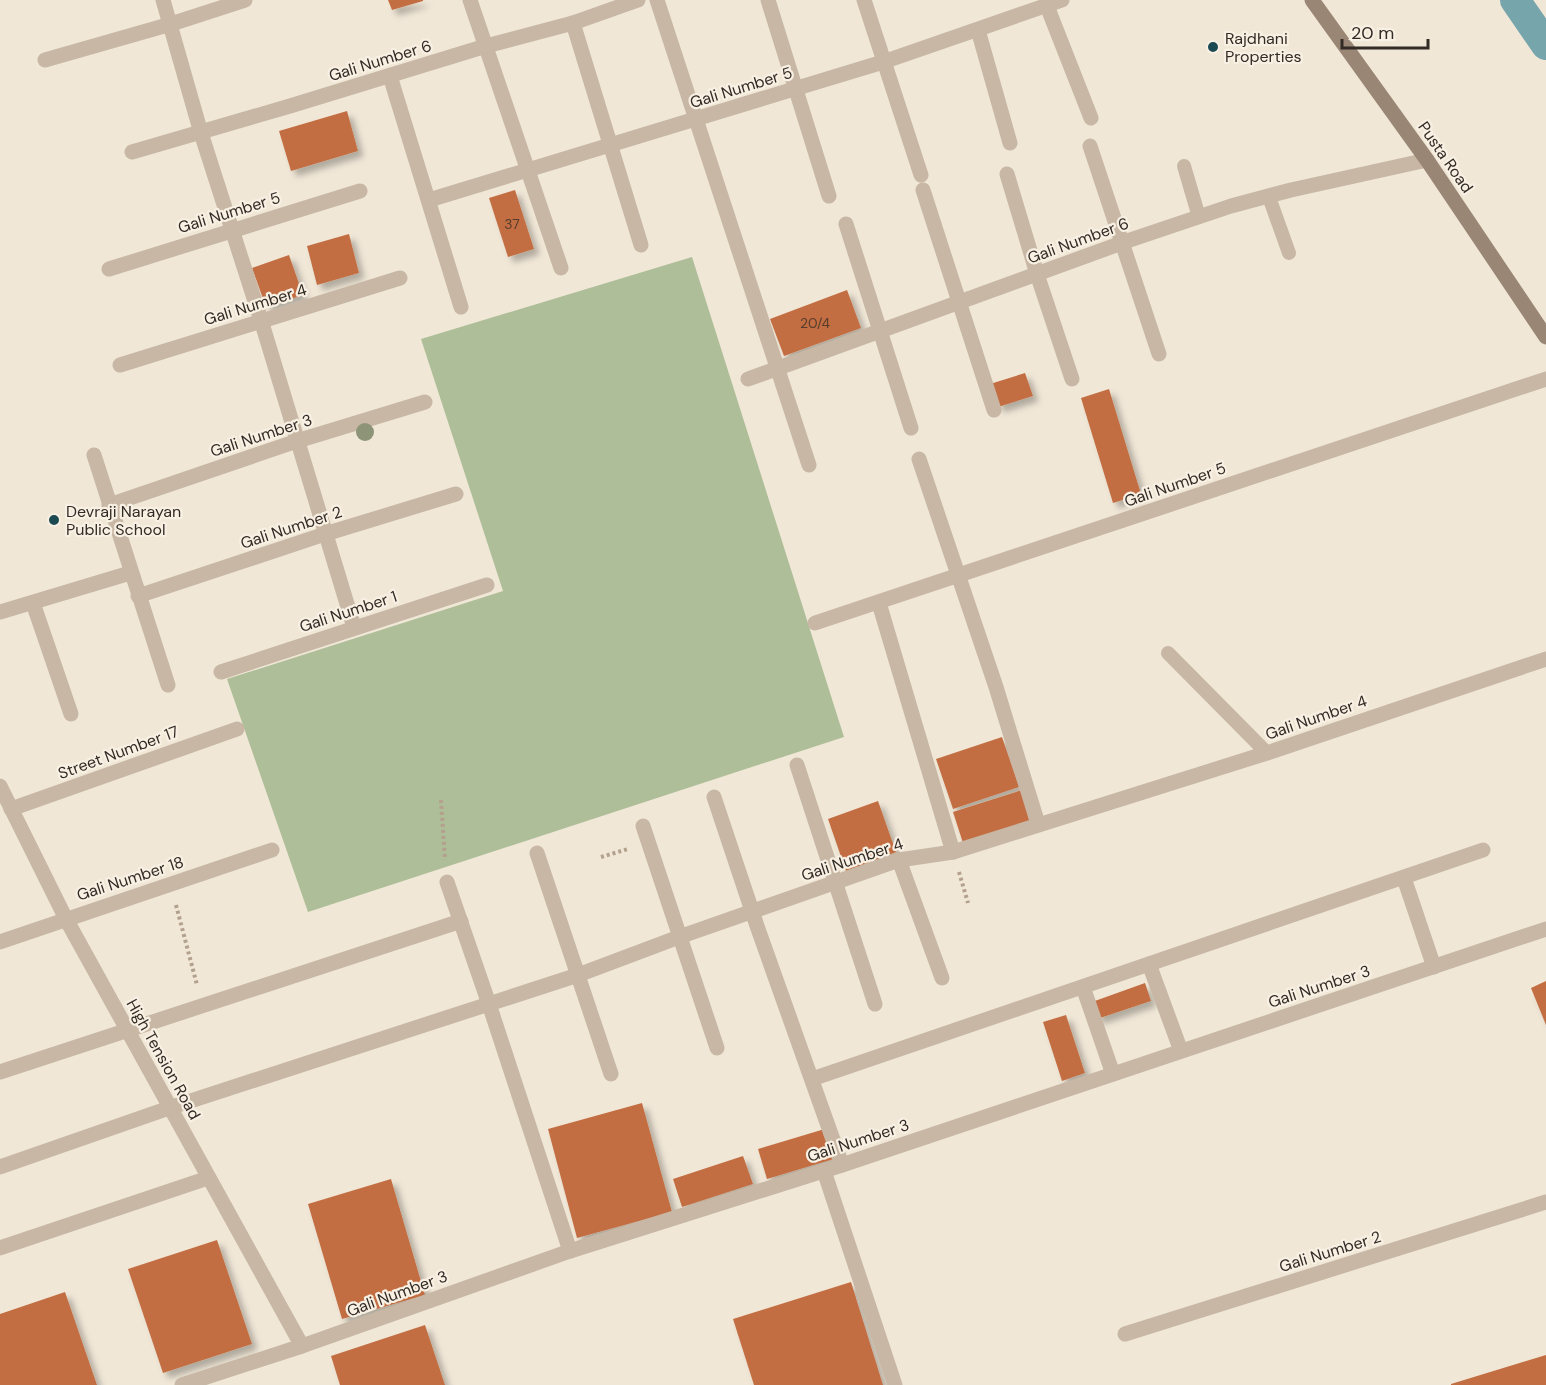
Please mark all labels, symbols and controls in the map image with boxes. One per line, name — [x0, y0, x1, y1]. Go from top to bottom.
scale bar — [1342, 12, 1428, 50]
text: 20 m — [1351, 21, 1394, 45]
place label: Rajdhani Properties — [1225, 28, 1302, 67]
street label: Gali Number 6 — [326, 35, 434, 86]
marker: Rajdhani Properties — [1206, 40, 1220, 54]
street label: Gali Number 5 — [687, 62, 795, 113]
street label: Pusta Road — [1413, 117, 1478, 197]
street label: Gali Number 5 — [175, 187, 283, 238]
street label: Gali Number 6 — [1025, 212, 1132, 269]
house number: 37 — [504, 215, 520, 233]
street label: Gali Number 4 — [201, 279, 309, 330]
house number: 20/4 — [800, 314, 830, 332]
street label: Gali Number 3 — [208, 409, 315, 462]
street label: Gali Number 5 — [1122, 457, 1229, 512]
place label: Devraji Narayan Public School — [66, 501, 181, 540]
street label: Gali Number 2 — [238, 501, 345, 554]
marker: Devraji Narayan Public School — [47, 513, 61, 527]
street label: Gali Number 1 — [297, 586, 400, 637]
street label: Gali Number 4 — [1263, 690, 1370, 745]
street label: Street Number 17 — [55, 721, 181, 784]
street label: Gali Number 4 — [799, 833, 906, 886]
street label: Gali Number 18 — [74, 851, 186, 906]
street label: Gali Number 3 — [1266, 960, 1373, 1013]
street label: High Tension Road — [122, 995, 205, 1123]
street label: Gali Number 3 — [805, 1114, 912, 1167]
street label: Gali Number 2 — [1277, 1226, 1384, 1277]
street label: Gali Number 3 — [344, 1266, 450, 1321]

